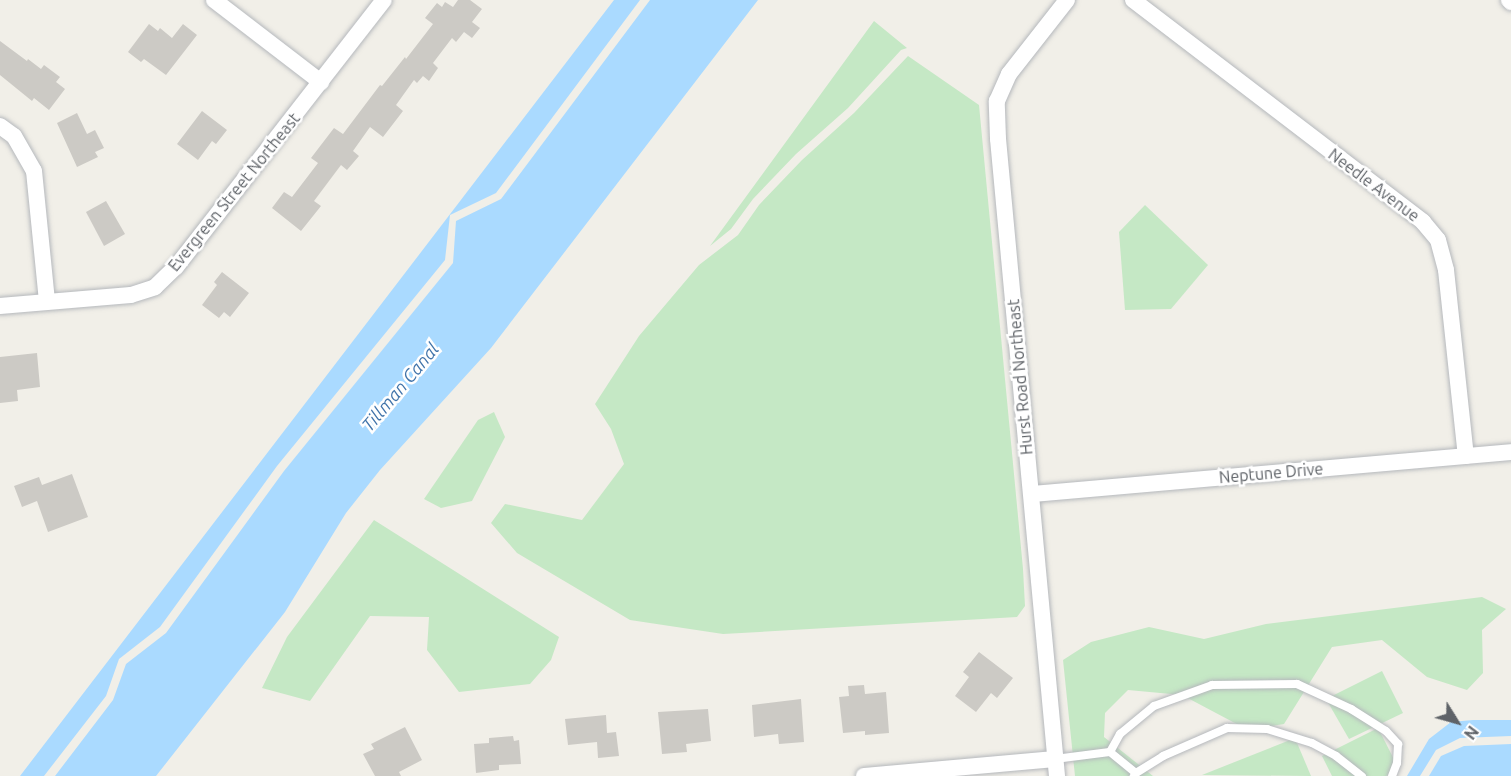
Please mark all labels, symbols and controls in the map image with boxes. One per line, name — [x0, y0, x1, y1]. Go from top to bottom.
street label: Evergreen Street Northeast — [164, 109, 304, 275]
street label: Needle Avenue — [1325, 145, 1423, 225]
street label: Hurst Road Northeast — [1004, 298, 1036, 456]
water label: Tillman Canal — [357, 339, 443, 435]
street label: Neptune Drive — [1218, 459, 1324, 487]
north arrow — [1427, 692, 1487, 752]
text: N — [1461, 723, 1482, 743]

